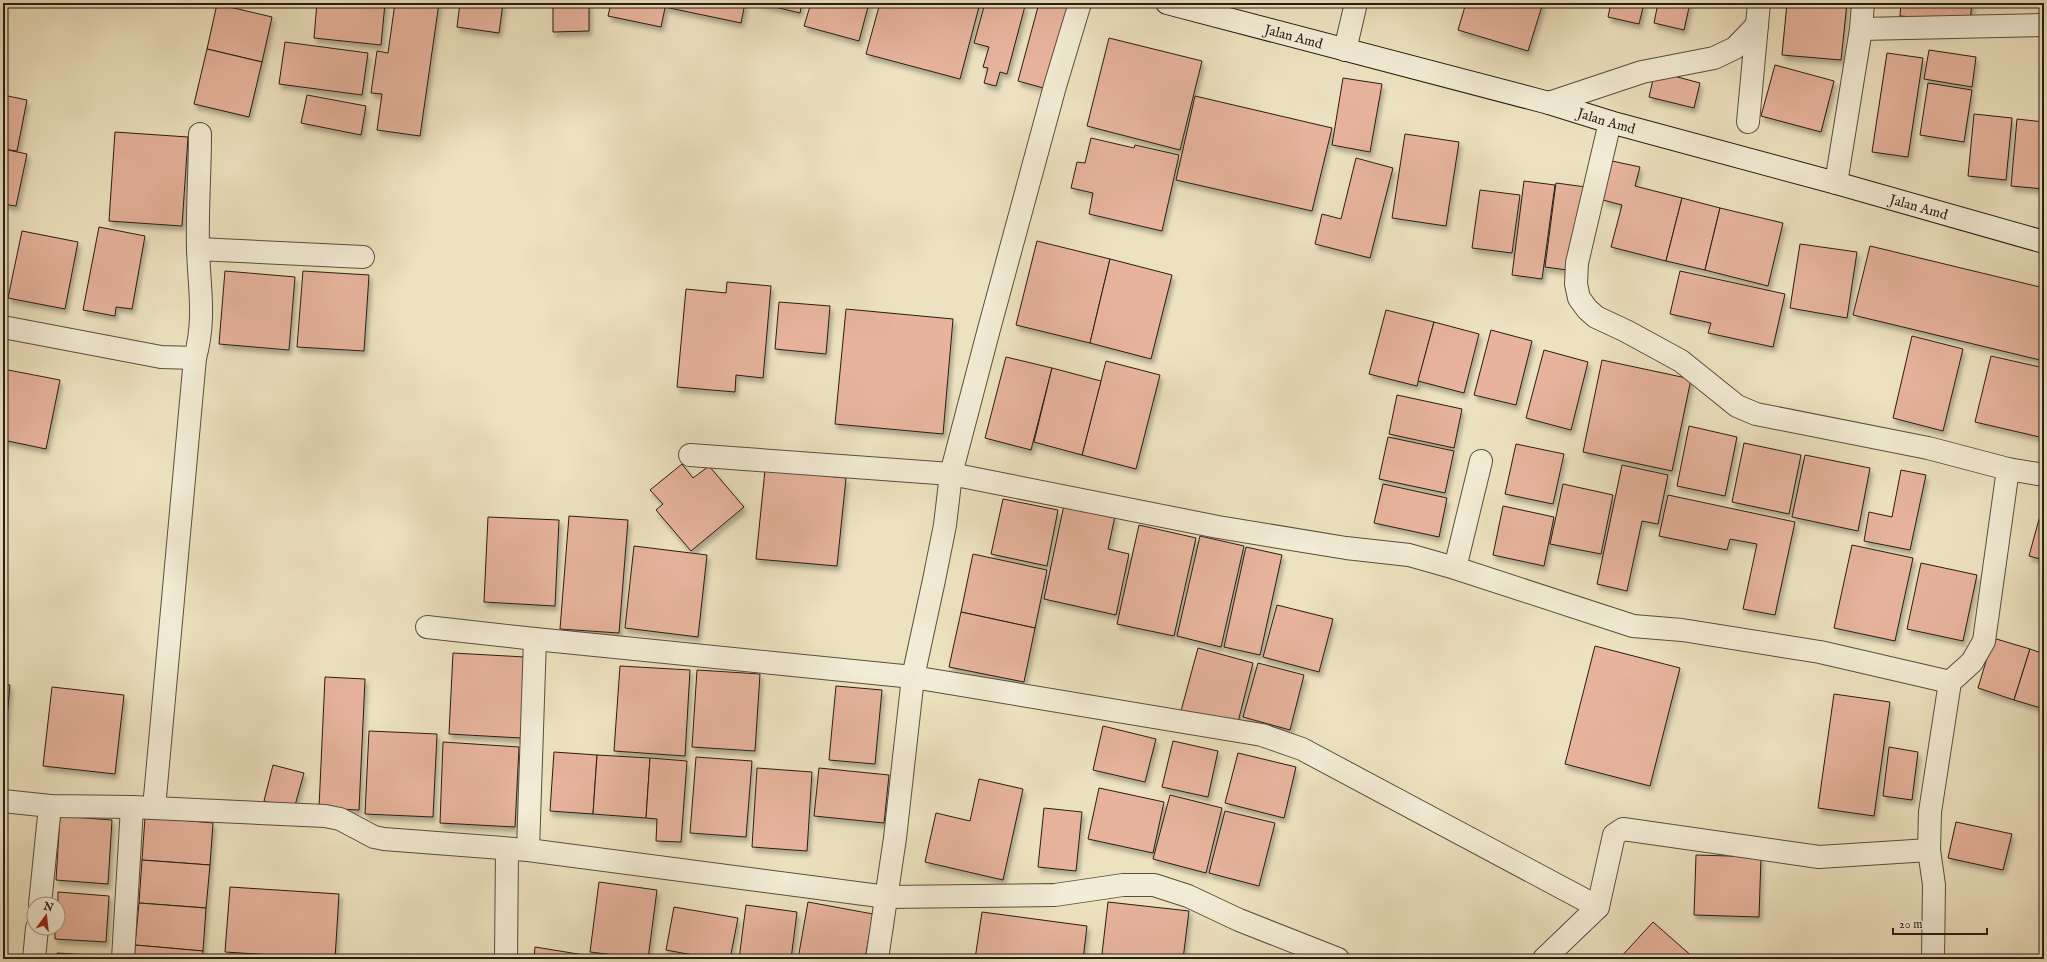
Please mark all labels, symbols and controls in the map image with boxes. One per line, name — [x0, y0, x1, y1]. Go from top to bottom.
street label: Jalan Amd — [1260, 20, 1325, 54]
street label: Jalan Amd — [1573, 104, 1638, 139]
street label: Jalan Amd — [1886, 190, 1950, 224]
north arrow — [26, 896, 66, 936]
text: N — [41, 899, 55, 915]
scale bar — [1893, 910, 1987, 936]
text: 20 m — [1899, 917, 1922, 932]

